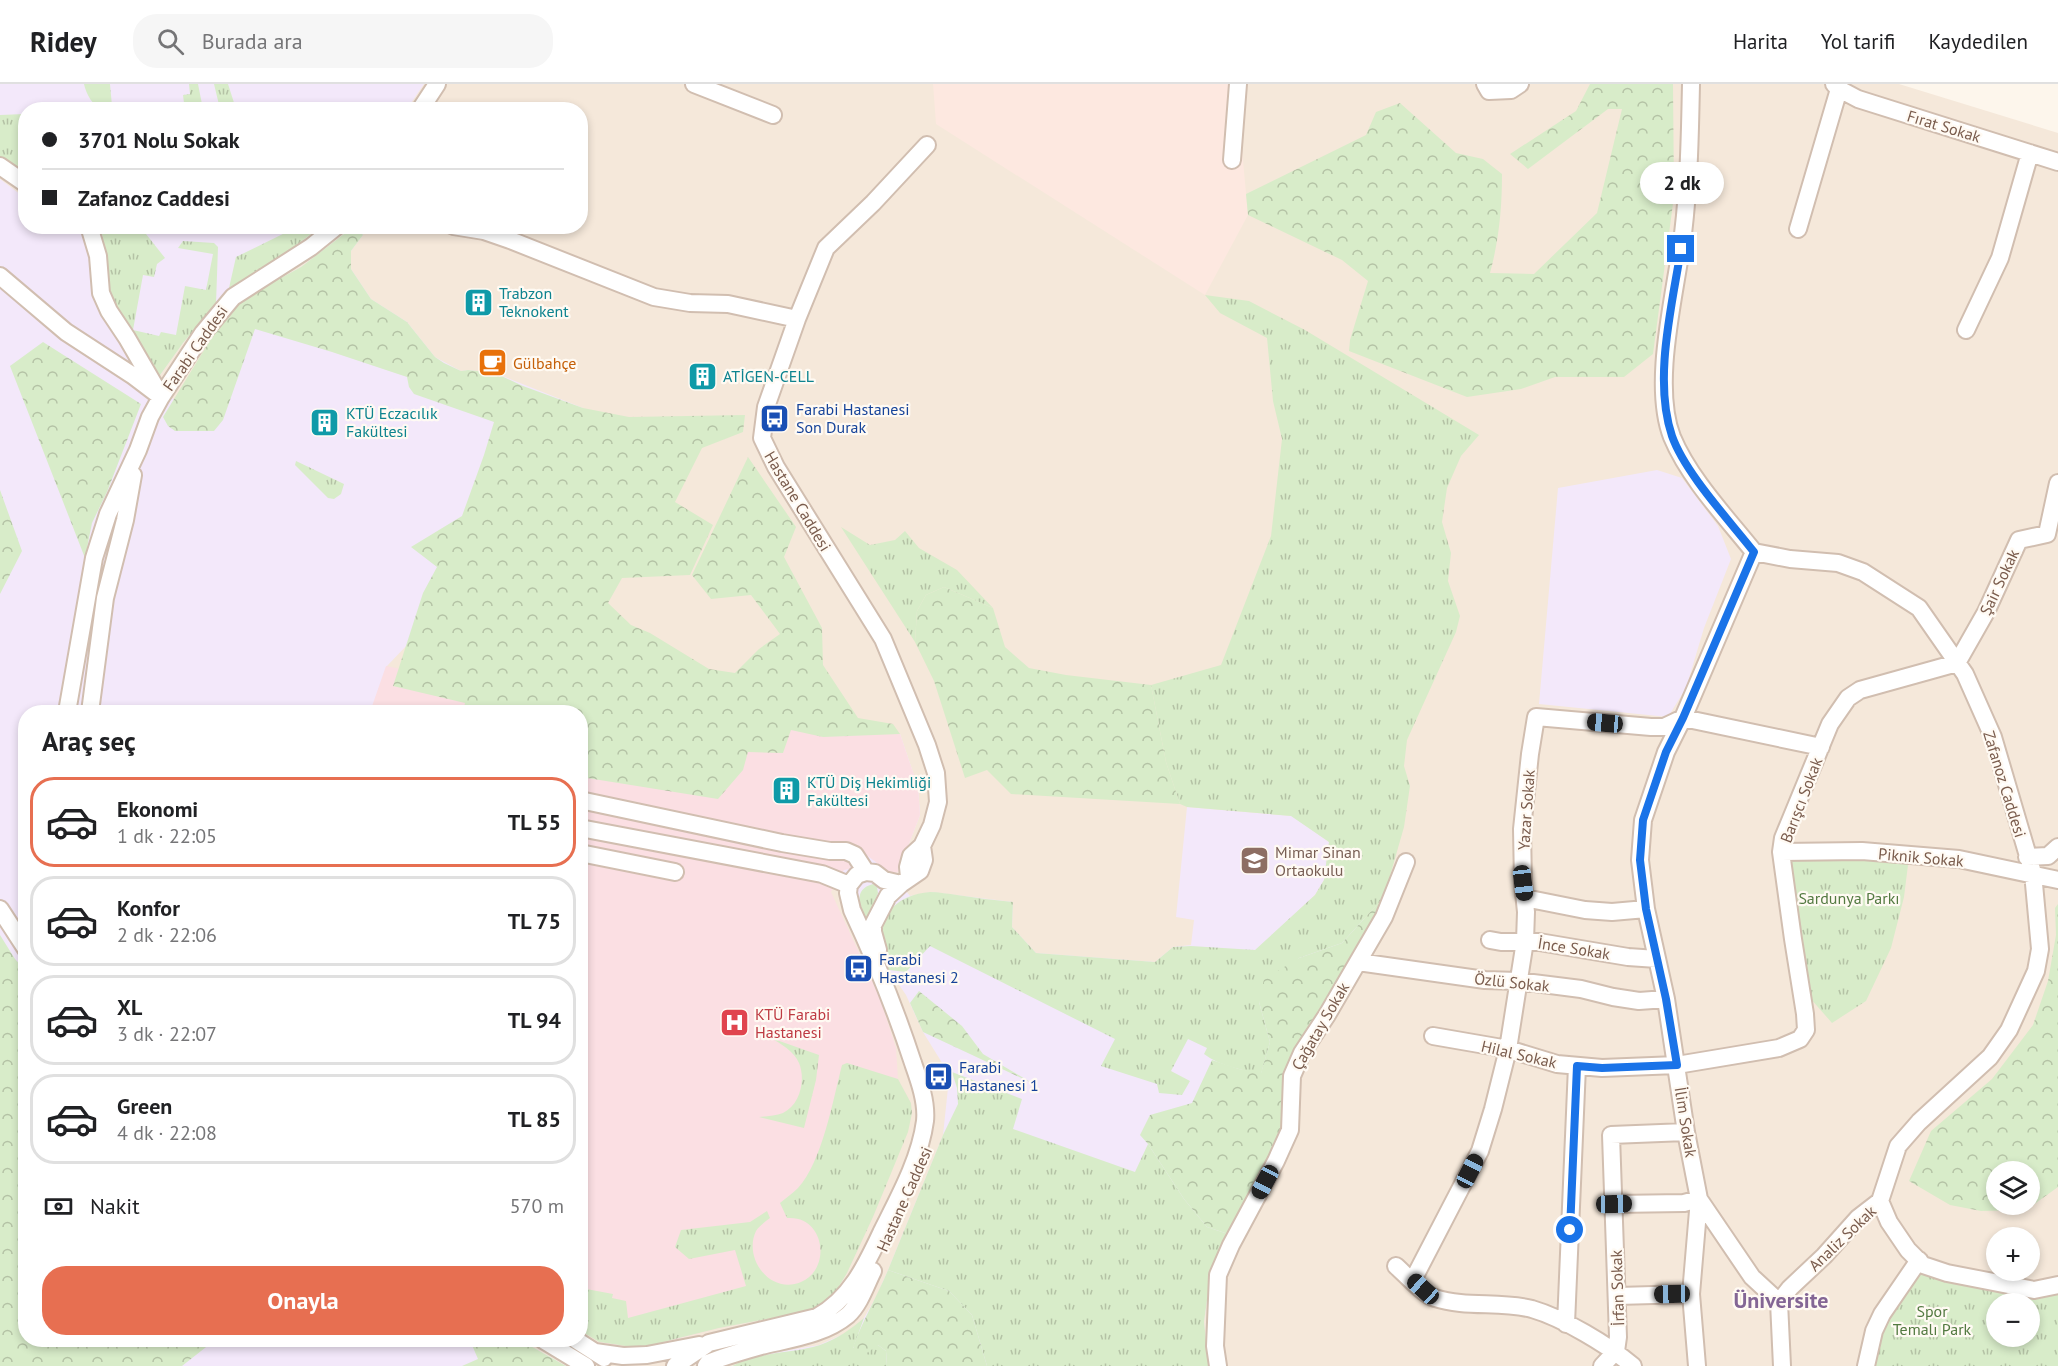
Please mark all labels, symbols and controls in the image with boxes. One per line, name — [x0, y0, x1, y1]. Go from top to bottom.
search box — [133, 14, 553, 68]
text: Ridey — [30, 23, 97, 60]
icon: search — [154, 25, 187, 58]
text: Burada ara — [202, 27, 303, 55]
text: Harita — [1733, 28, 1788, 55]
text: Yol tarifi — [1821, 28, 1895, 55]
text: Kaydedilen — [1928, 28, 2028, 55]
street label: Fırat Sokak — [1905, 105, 1984, 147]
text: 3701 Nolu Sokak — [78, 126, 240, 154]
callout: 2 dk — [1639, 162, 1723, 204]
text: 2 dk — [1664, 170, 1701, 196]
text: Zafanoz Caddesi — [78, 184, 230, 212]
route end — [1667, 235, 1694, 262]
place label: Trabzon Teknokent — [499, 283, 569, 321]
building icon: Trabzon Teknokent — [462, 286, 494, 318]
street label: Farabi Caddesi — [158, 301, 232, 395]
cafe icon: Gülbahçe — [476, 347, 508, 379]
place label: Gülbahçe — [513, 353, 576, 373]
building icon: ATİGEN-CELL — [686, 360, 718, 392]
place label: ATİGEN-CELL — [723, 366, 814, 386]
place label: Farabi Hastanesi Son Durak — [796, 399, 909, 437]
bus stop icon: Farabi Hastanesi Son Durak — [759, 402, 791, 434]
place label: KTÜ Eczacılık Fakültesi — [346, 403, 438, 441]
building icon: KTÜ Eczacılık Fakültesi — [309, 406, 341, 438]
street label: Hastane Caddesi — [760, 447, 836, 555]
street label: Şair Sokak — [1975, 545, 2023, 618]
car — [1586, 712, 1624, 734]
text: Araç seç — [42, 724, 136, 758]
street label: Zafanoz Caddesi — [1979, 728, 2031, 840]
street label: Barışcı Sokak — [1776, 754, 1827, 846]
street label: Yazar Sokak — [1513, 769, 1539, 851]
place label: KTÜ Diş Hekimliği Fakültesi — [807, 772, 931, 810]
building icon: KTÜ Diş Hekimliği Fakültesi — [770, 775, 802, 807]
icon: car — [45, 795, 99, 849]
text: Ekonomi — [117, 795, 198, 823]
text: TL 55 — [508, 808, 561, 836]
text: 1 dk · 22:05 — [117, 823, 217, 849]
place label: Mimar Sinan Ortaokulu — [1275, 842, 1361, 880]
street label: Piknik Sokak — [1877, 843, 1965, 871]
school or university icon: Mimar Sinan Ortaokulu — [1238, 845, 1270, 877]
car — [1512, 864, 1534, 902]
park label: Sardunya Parkı — [1798, 888, 1900, 908]
icon: car — [45, 894, 99, 948]
text: Konfor — [117, 894, 180, 922]
text: TL 75 — [508, 907, 561, 935]
text: 2 dk · 22:06 — [117, 922, 217, 948]
street label: İnce Sokak — [1536, 932, 1612, 964]
place label: Farabi Hastanesi 2 — [879, 949, 959, 987]
bus stop icon: Farabi Hastanesi 2 — [842, 952, 874, 984]
street label: Özlü Sokak — [1473, 968, 1551, 996]
street label: Çağatay Sokak — [1287, 978, 1353, 1074]
icon: car — [45, 993, 99, 1047]
text: XL — [117, 993, 142, 1021]
place label: KTÜ Farabi Hastanesi — [755, 1004, 830, 1042]
text: TL 94 — [508, 1006, 561, 1034]
hospital icon: KTÜ Farabi Hastanesi — [718, 1007, 750, 1039]
text: 3 dk · 22:07 — [117, 1021, 217, 1047]
street label: Hilal Sokak — [1479, 1036, 1559, 1072]
place label: Farabi Hastanesi 1 — [959, 1057, 1039, 1095]
bus stop icon: Farabi Hastanesi 1 — [922, 1060, 954, 1092]
street label: İlim Sokak — [1671, 1085, 1701, 1159]
icon: car — [45, 1092, 99, 1146]
text: Green — [117, 1092, 172, 1120]
text: TL 85 — [508, 1105, 561, 1133]
text: 4 dk · 22:08 — [117, 1120, 217, 1146]
street label: Hastane Caddesi — [872, 1143, 936, 1255]
car — [1454, 1151, 1486, 1191]
map controls — [1986, 1161, 2040, 1347]
button: layers — [1986, 1161, 2040, 1215]
car — [1249, 1162, 1281, 1202]
icon: cash — [42, 1190, 75, 1223]
text: Nakit — [90, 1192, 140, 1220]
text: 570 m — [510, 1193, 564, 1219]
car — [1596, 1195, 1632, 1213]
street label: Analiz Sokak — [1804, 1201, 1880, 1275]
route start — [1556, 1216, 1583, 1243]
button: + — [1986, 1227, 2040, 1281]
street label: İrfan Sokak — [1606, 1249, 1628, 1327]
button: Onayla — [42, 1266, 564, 1335]
car — [1404, 1270, 1442, 1308]
car — [1654, 1285, 1690, 1303]
district label: Üniversite — [1734, 1286, 1828, 1314]
button: − — [1986, 1293, 2040, 1347]
park label: Spor Temalı Park — [1893, 1301, 1972, 1339]

